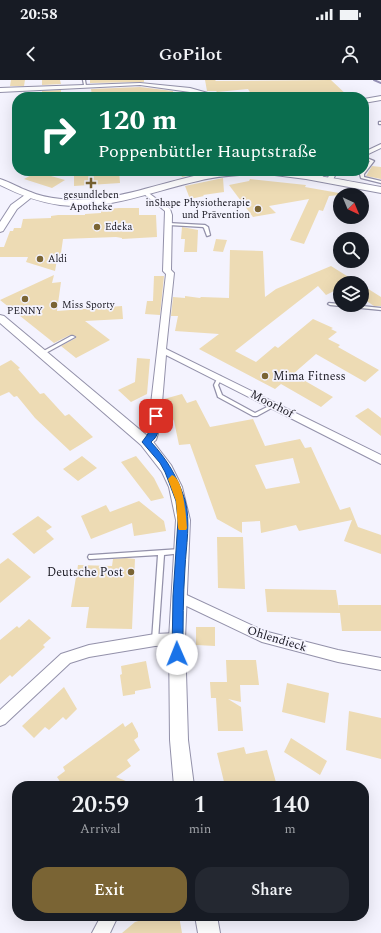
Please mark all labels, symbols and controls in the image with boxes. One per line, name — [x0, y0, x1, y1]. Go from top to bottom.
text: 20:58 — [20, 3, 58, 26]
text: GoPilot — [159, 41, 222, 68]
icon: back — [20, 43, 42, 65]
icon: person — [339, 43, 361, 65]
text: 120 m — [98, 99, 177, 142]
icon: right — [32, 108, 84, 160]
text: Poppenbüttler Hauptstraße — [98, 138, 317, 165]
marker: gesundleben Apotheke — [86, 178, 96, 188]
place label: gesundleben Apotheke — [63, 187, 119, 215]
north arrow — [333, 188, 369, 224]
map controls — [333, 188, 369, 312]
place label: inShape Physiotherapie und Prävention — [145, 195, 250, 223]
marker: inShape Physiotherapie und Prävention — [253, 204, 263, 214]
place label: Edeka — [105, 219, 132, 235]
marker: Edeka — [92, 222, 102, 232]
button: search — [333, 232, 369, 268]
place label: Aldi — [48, 251, 67, 267]
marker: Aldi — [35, 254, 45, 264]
button: layers — [333, 276, 369, 312]
marker: PENNY — [20, 294, 30, 304]
place label: Miss Sporty — [62, 297, 116, 313]
marker: Miss Sporty — [49, 300, 59, 310]
place label: PENNY — [7, 303, 43, 319]
place label: Mima Fitness — [273, 367, 346, 386]
marker: Mima Fitness — [260, 371, 270, 381]
street label: Moorhof — [247, 385, 298, 424]
pin — [139, 399, 173, 433]
icon: arrive — [145, 405, 167, 427]
place label: Deutsche Post — [47, 563, 123, 582]
marker: Deutsche Post — [126, 567, 136, 577]
street label: Ohlendieck — [245, 621, 310, 657]
position arrow — [156, 633, 198, 675]
text: 20:59 — [71, 787, 129, 823]
text: 1 — [194, 787, 206, 823]
text: 140 — [271, 787, 310, 823]
text: Arrival — [80, 819, 121, 839]
text: min — [189, 819, 211, 839]
text: m — [285, 819, 296, 839]
button: Exit — [32, 867, 187, 913]
button: Share — [195, 867, 349, 913]

